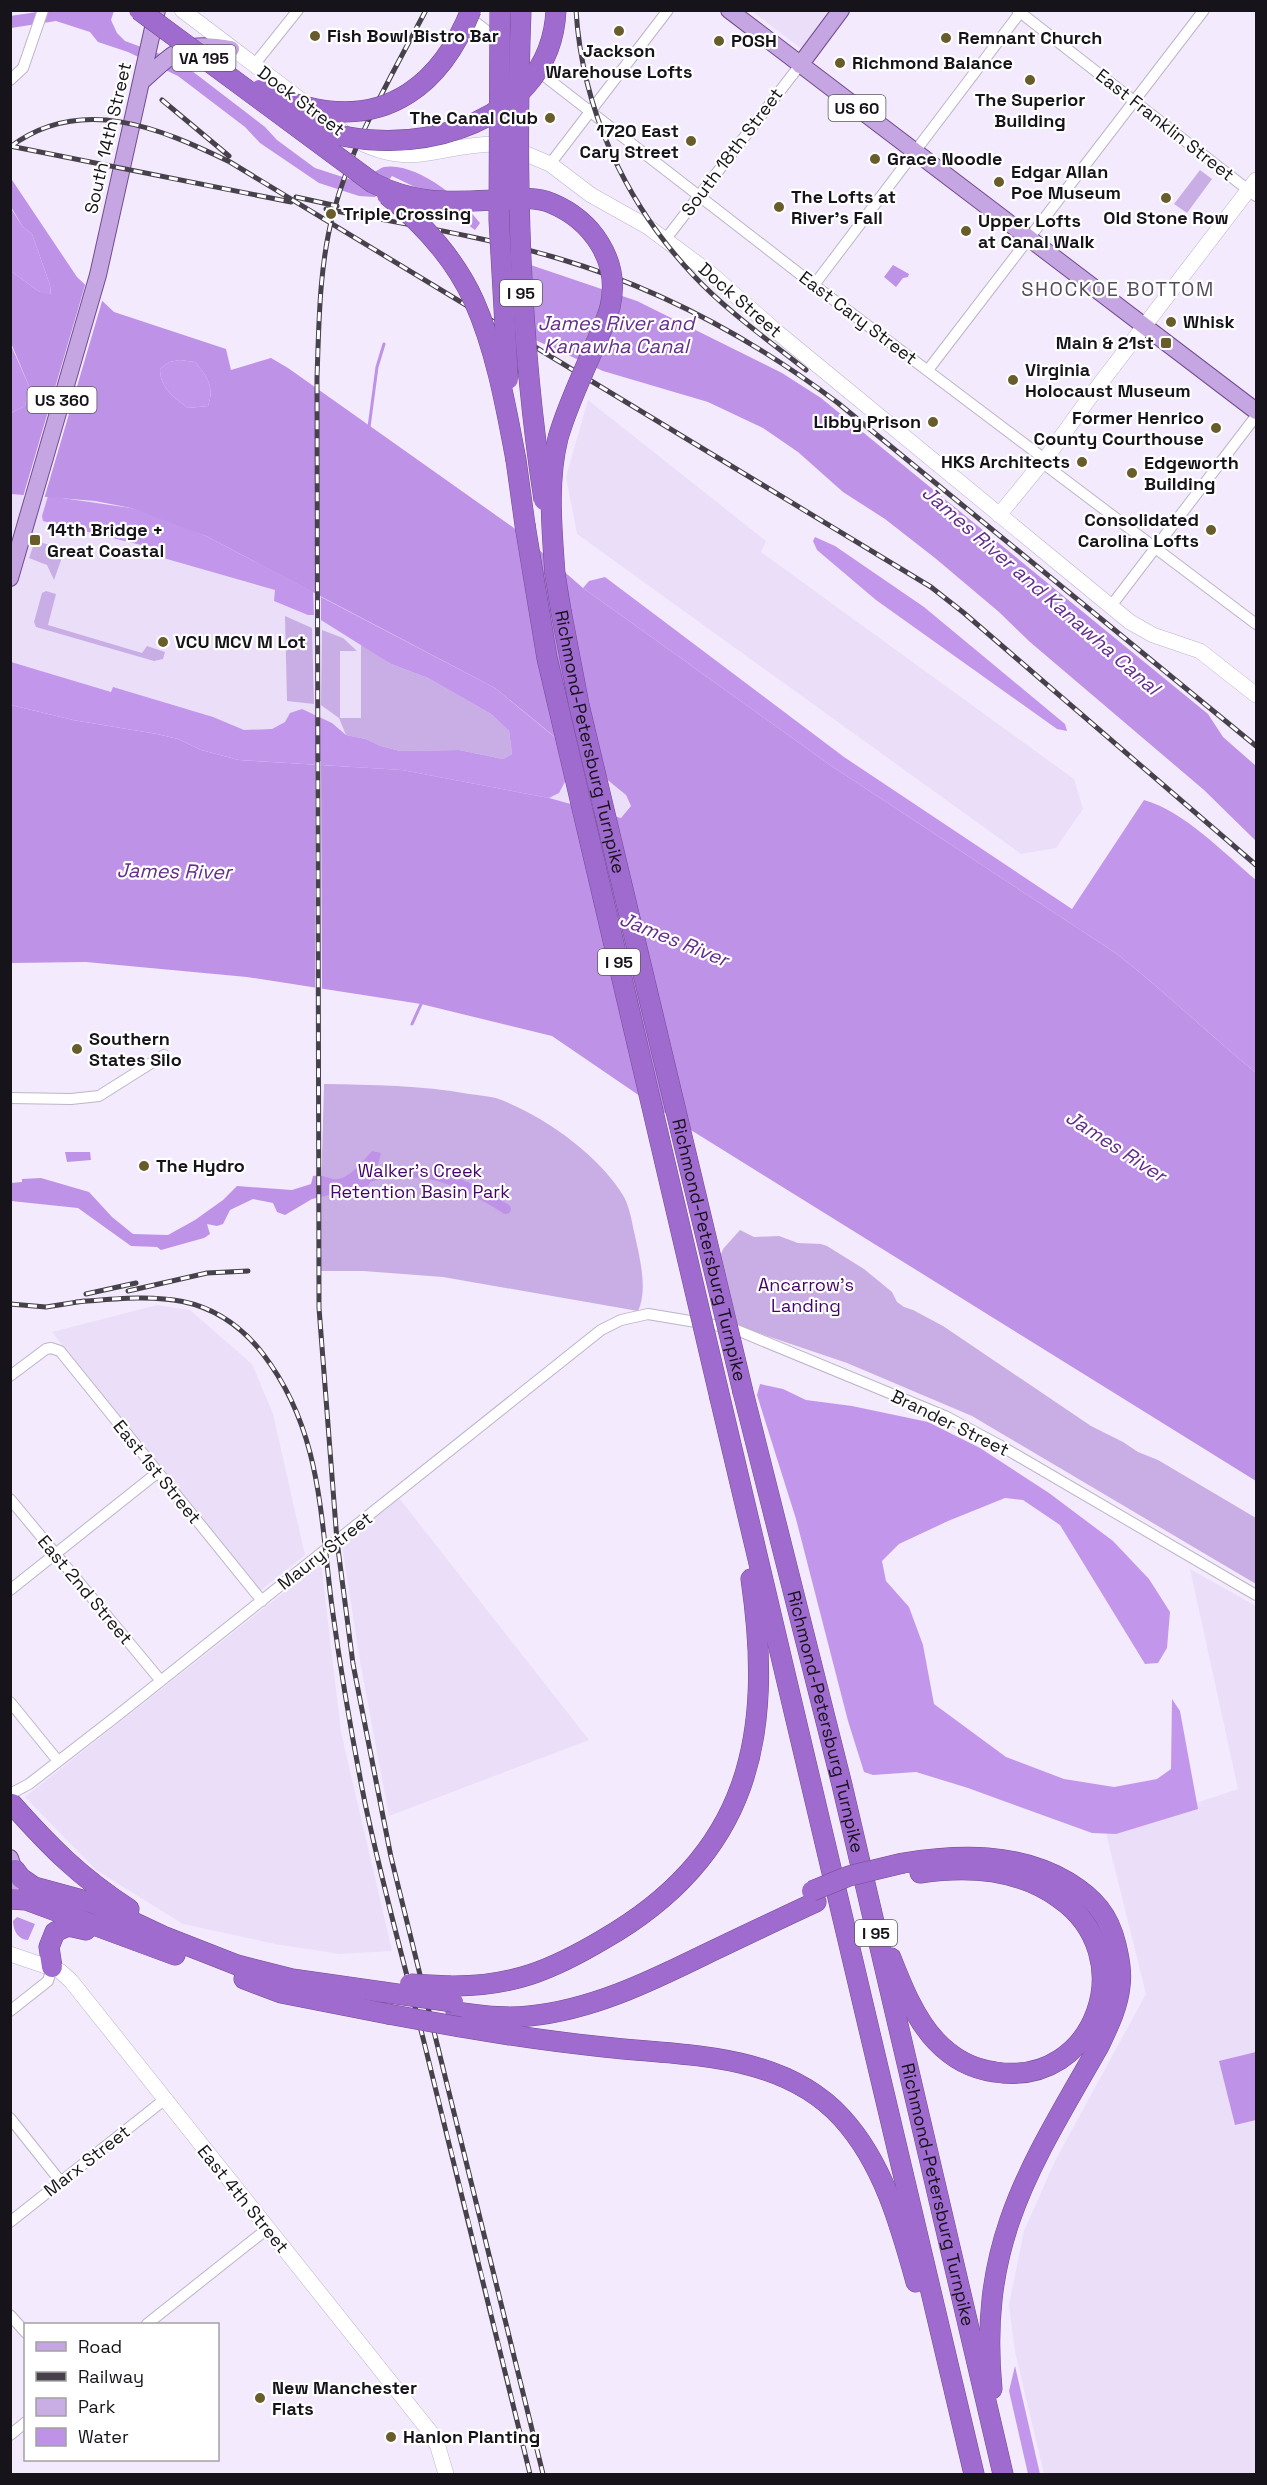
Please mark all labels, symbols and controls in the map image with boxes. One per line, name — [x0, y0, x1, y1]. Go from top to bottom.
place label: Fish Bowl Bistro Bar — [327, 24, 499, 47]
marker: Jackson Warehouse Lofts — [612, 24, 626, 38]
place label: Remnant Church — [958, 26, 1102, 49]
marker: Fish Bowl Bistro Bar — [308, 29, 322, 43]
place label: POSH — [731, 29, 777, 52]
marker: Remnant Church — [939, 31, 953, 45]
marker: POSH — [712, 34, 726, 48]
place label: Jackson Warehouse Lofts — [545, 39, 693, 83]
road number: VA 195 — [172, 45, 236, 71]
place label: Richmond Balance — [852, 51, 1013, 74]
marker: Richmond Balance — [833, 56, 847, 70]
street label: South 14th Street — [79, 60, 136, 216]
street label: Dock Street — [253, 60, 349, 141]
street label: East Franklin Street — [1091, 63, 1239, 186]
marker: The Superior Building — [1023, 73, 1037, 87]
street label: South 18th Street — [676, 83, 787, 220]
place label: The Superior Building — [975, 88, 1085, 132]
road number: US 60 — [828, 95, 886, 121]
place label: The Canal Club — [410, 106, 538, 129]
marker: The Canal Club — [543, 111, 557, 125]
place label: 1720 East Cary Street — [580, 119, 679, 163]
marker: 1720 East Cary Street — [684, 134, 698, 148]
place label: Grace Noodle — [887, 147, 1002, 170]
marker: Grace Noodle — [868, 152, 882, 166]
place label: Edgar Allan Poe Museum — [1011, 160, 1121, 204]
marker: Edgar Allan Poe Museum — [992, 175, 1006, 189]
place label: The Lofts at River's Fall — [791, 185, 896, 229]
marker: Old Stone Row — [1159, 191, 1173, 205]
marker: The Lofts at River's Fall — [772, 200, 786, 214]
place label: Triple Crossing — [343, 202, 471, 225]
place label: Old Stone Row — [1103, 206, 1229, 229]
marker: Triple Crossing — [324, 207, 338, 221]
place label: Upper Lofts at Canal Walk — [978, 209, 1095, 253]
marker: Upper Lofts at Canal Walk — [959, 224, 973, 238]
street label: Dock Street — [694, 257, 787, 342]
street label: East Cary Street — [795, 266, 922, 369]
district label: SHOCKOE BOTTOM — [1021, 276, 1215, 302]
road number: I 95 — [500, 280, 542, 306]
water label: James River and Kanawha Canal — [538, 310, 696, 359]
place label: Whisk — [1183, 310, 1235, 333]
marker: Whisk — [1164, 315, 1178, 329]
place label: Main & 21st — [1056, 331, 1154, 354]
marker: Main & 21st — [1159, 336, 1173, 350]
place label: Virginia Holocaust Museum — [1025, 358, 1191, 402]
marker: Virginia Holocaust Museum — [1006, 373, 1020, 387]
road number: US 360 — [28, 387, 97, 413]
place label: Former Henrico County Courthouse — [1034, 406, 1204, 450]
place label: Libby Prison — [814, 410, 921, 433]
marker: Libby Prison — [926, 415, 940, 429]
marker: Former Henrico County Courthouse — [1209, 421, 1223, 435]
place label: HKS Architects — [941, 450, 1070, 473]
place label: Edgeworth Building — [1144, 451, 1239, 495]
marker: HKS Architects — [1075, 455, 1089, 469]
marker: Edgeworth Building — [1125, 466, 1139, 480]
water label: James River and Kanawha Canal — [917, 479, 1167, 702]
place label: Consolidated Carolina Lofts — [1078, 508, 1199, 552]
place label: 14th Bridge + Great Coastal — [47, 518, 164, 562]
marker: Consolidated Carolina Lofts — [1204, 523, 1218, 537]
marker: 14th Bridge + Great Coastal — [28, 533, 42, 547]
street label: Richmond-Petersburg Turnpike — [550, 608, 631, 876]
place label: VCU MCV M Lot — [175, 630, 306, 653]
marker: VCU MCV M Lot — [156, 635, 170, 649]
water label: James River — [116, 857, 234, 885]
water label: James River — [616, 905, 734, 973]
road number: I 95 — [598, 949, 640, 975]
place label: Southern States Silo — [89, 1027, 182, 1071]
marker: Southern States Silo — [70, 1042, 84, 1056]
water label: James River — [1061, 1104, 1173, 1190]
street label: Richmond-Petersburg Turnpike — [667, 1116, 752, 1384]
place label: The Hydro — [156, 1154, 245, 1177]
marker: The Hydro — [137, 1159, 151, 1173]
park label: Walker's Creek Retention Basin Park — [330, 1159, 510, 1203]
park label: Ancarrow's Landing — [758, 1273, 854, 1317]
street label: Brander Street — [887, 1384, 1013, 1461]
street label: East 1st Street — [108, 1415, 206, 1528]
street label: Maury Street — [273, 1506, 377, 1595]
street label: East 2nd Street — [33, 1530, 138, 1649]
street label: Richmond-Petersburg Turnpike — [782, 1588, 869, 1855]
road number: I 95 — [855, 1920, 897, 1946]
street label: Richmond-Petersburg Turnpike — [896, 2061, 980, 2328]
street label: Marx Street — [39, 2120, 134, 2201]
street label: East 4th Street — [193, 2140, 294, 2258]
legend — [24, 2323, 219, 2461]
text: Road — [78, 2335, 122, 2358]
text: Railway — [78, 2365, 144, 2388]
place label: New Manchester Flats — [272, 2376, 417, 2420]
marker: New Manchester Flats — [253, 2391, 267, 2405]
text: Park — [78, 2395, 116, 2418]
text: Water — [78, 2425, 129, 2448]
place label: Hanlon Planting — [403, 2425, 540, 2448]
marker: Hanlon Planting — [384, 2430, 398, 2444]

